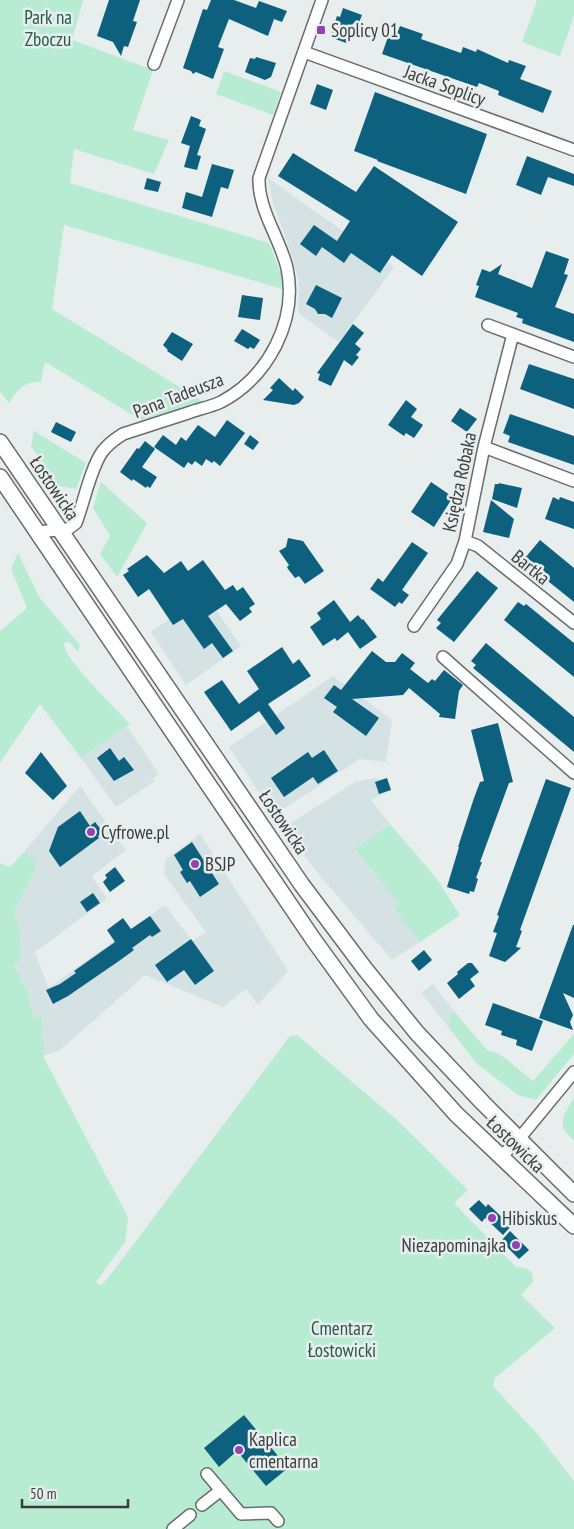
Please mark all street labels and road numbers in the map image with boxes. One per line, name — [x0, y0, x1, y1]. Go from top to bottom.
street label: Jacka Soplicy — [400, 59, 490, 111]
street label: Pana Tadeusza — [129, 367, 227, 423]
street label: Księdza Robaka — [437, 430, 481, 534]
street label: Łostowicka — [25, 451, 85, 525]
street label: Bartka — [507, 544, 555, 590]
street label: Łostowicka — [254, 785, 314, 859]
street label: Łostowicka — [482, 1110, 550, 1178]

